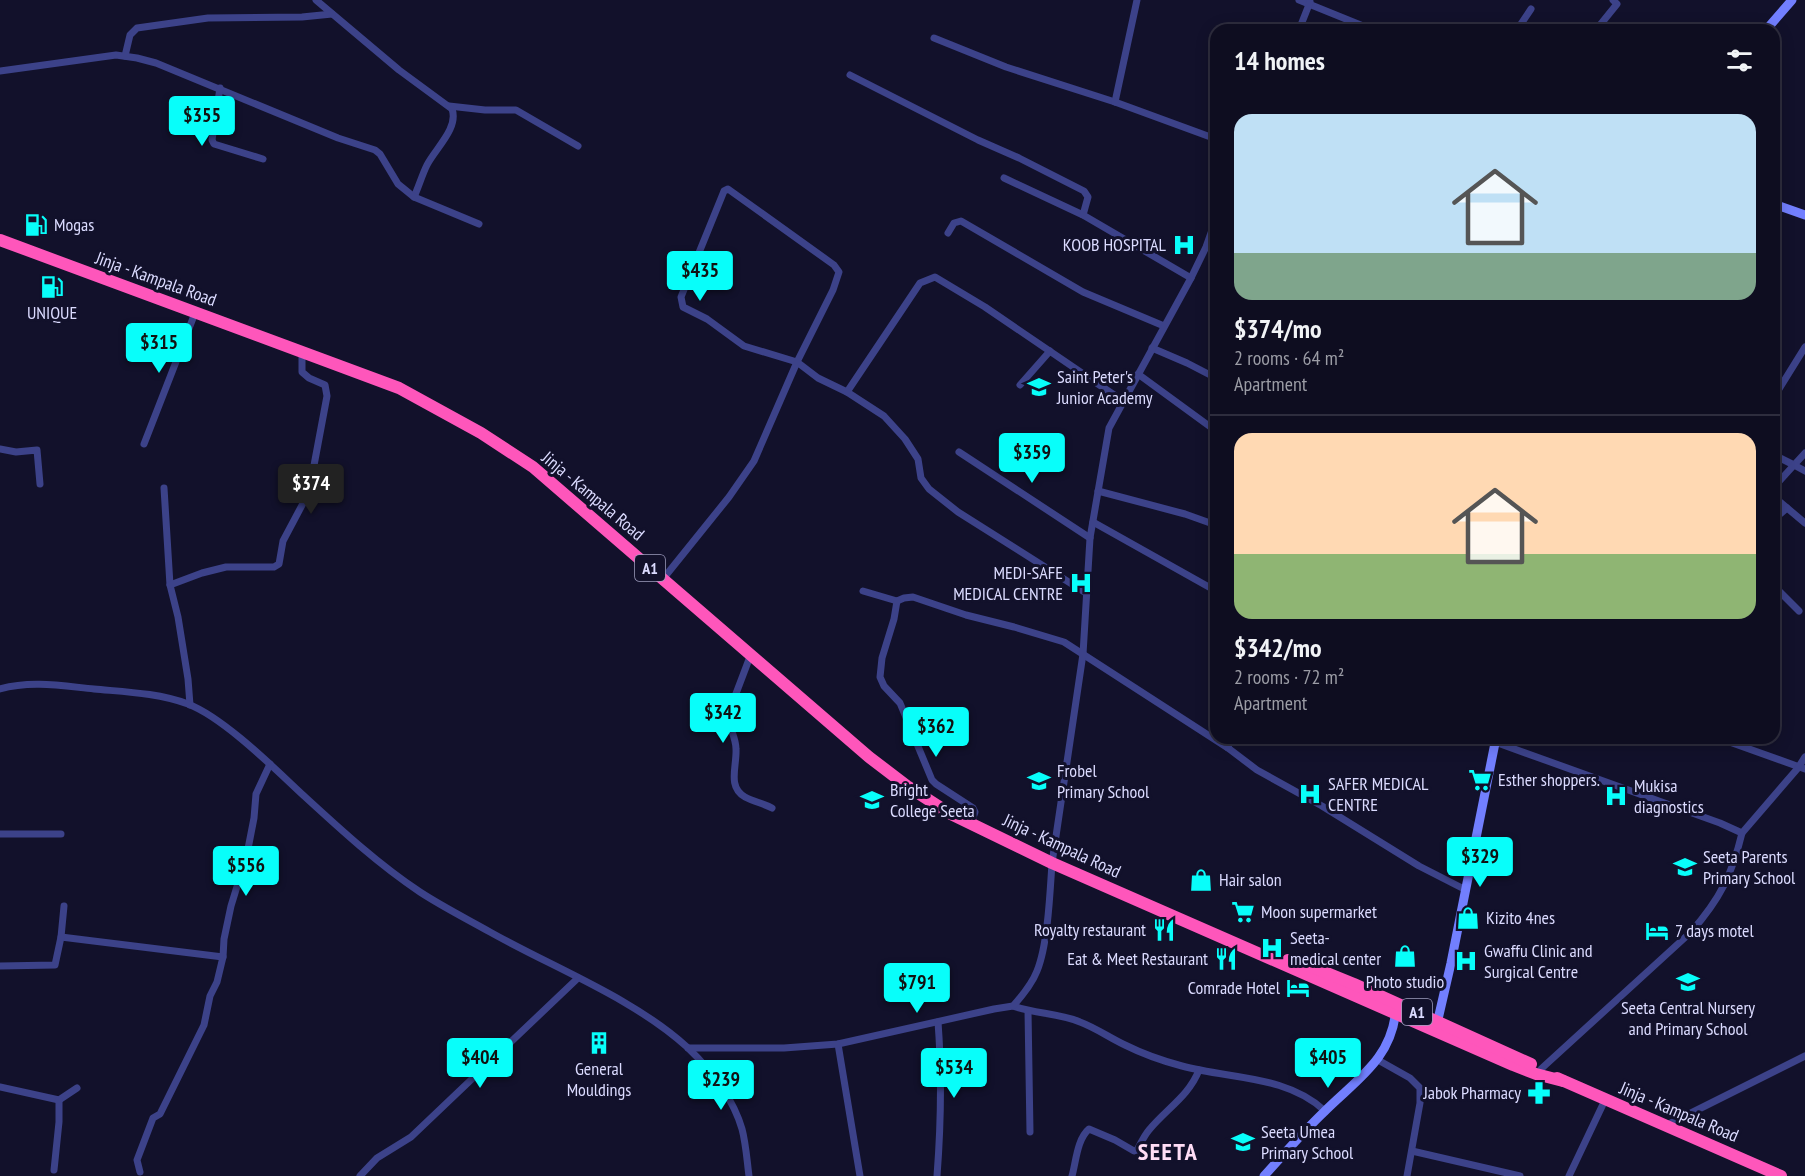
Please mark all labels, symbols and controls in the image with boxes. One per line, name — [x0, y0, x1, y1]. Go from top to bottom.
text: 14 homes — [1234, 44, 1325, 77]
icon: filters — [1723, 44, 1756, 77]
pin: $355 — [166, 96, 238, 147]
text: $355 — [183, 102, 221, 128]
icon: home — [1441, 153, 1549, 261]
fuel station icon: Mogas — [23, 212, 49, 238]
place label: Mogas — [54, 213, 94, 236]
hospital icon: KOOB HOSPITAL — [1171, 232, 1197, 258]
place label: KOOB HOSPITAL — [1063, 233, 1167, 256]
street label: Jinja - Kampala Road — [92, 246, 220, 311]
pin: $435 — [664, 251, 736, 302]
text: $435 — [681, 257, 719, 283]
fuel station icon: UNIQUE — [39, 274, 65, 300]
place label: UNIQUE — [27, 301, 77, 324]
text: $374/mo — [1234, 312, 1322, 345]
pin: $315 — [123, 323, 195, 374]
text: $315 — [140, 329, 178, 355]
text: 2 rooms · 64 m² — [1234, 345, 1344, 371]
place label: Saint Peter's Junior Academy — [1056, 365, 1153, 409]
text: Apartment — [1234, 371, 1307, 397]
school or university icon: Saint Peter's Junior Academy — [1026, 374, 1052, 400]
pin: $359 — [996, 433, 1068, 484]
text: $359 — [1013, 439, 1051, 465]
street label: Jinja - Kampala Road — [536, 445, 649, 545]
pin: $374 — [275, 464, 347, 515]
text: $374 — [292, 470, 330, 496]
icon: home — [1441, 472, 1549, 580]
road number: A1 — [635, 555, 665, 581]
place label: MEDI-SAFE MEDICAL CENTRE — [953, 561, 1063, 605]
hospital icon: MEDI-SAFE MEDICAL CENTRE — [1068, 570, 1094, 596]
text: $342/mo — [1234, 631, 1322, 664]
text: 2 rooms · 72 m² — [1234, 664, 1344, 690]
text: Apartment — [1234, 690, 1307, 716]
pin: $342 — [687, 693, 759, 744]
text: $342 — [704, 699, 742, 725]
pin: $362 — [900, 707, 972, 758]
text: $362 — [917, 713, 955, 739]
place label: Frobel Primary School — [1057, 759, 1150, 803]
supermarket icon: Esther shoppers. — [1467, 767, 1493, 793]
school or university icon: Frobel Primary School — [1026, 768, 1052, 794]
place label: Esther shoppers. — [1498, 768, 1600, 791]
place label: SAFER MEDICAL CENTRE — [1328, 772, 1429, 816]
place label: Mukisa diagnostics — [1634, 774, 1704, 818]
place label: Bright College Seeta — [890, 778, 975, 822]
hospital icon: SAFER MEDICAL CENTRE — [1297, 781, 1323, 807]
hospital icon: Mukisa diagnostics — [1603, 783, 1629, 809]
school or university icon: Bright College Seeta — [859, 787, 885, 813]
street label: Jinja - Kampala Road — [999, 808, 1125, 883]
pin: $329 — [1444, 837, 1516, 888]
text: $329 — [1461, 843, 1499, 869]
place label: Seeta Parents Primary School — [1703, 845, 1796, 889]
pin: $556 — [210, 846, 282, 897]
text: $556 — [227, 852, 265, 878]
school or university icon: Seeta Parents Primary School — [1672, 854, 1698, 880]
shop icon: Hair salon — [1188, 867, 1214, 893]
place label: Hair salon — [1219, 868, 1282, 891]
supermarket icon: Moon supermarket — [1230, 899, 1256, 925]
place label: Moon supermarket — [1261, 900, 1377, 923]
shop icon: Kizito 4nes — [1455, 905, 1481, 931]
place label: Kizito 4nes — [1486, 906, 1555, 929]
restaurant icon: Royalty restaurant — [1151, 917, 1177, 943]
place label: Royalty restaurant — [1034, 918, 1146, 941]
hotel icon: 7 days motel — [1644, 918, 1670, 944]
place label: 7 days motel — [1675, 919, 1755, 942]
place label: Seeta- medical center — [1290, 926, 1381, 970]
hospital icon: Seeta- medical center — [1259, 935, 1285, 961]
place label: Gwaffu Clinic and Surgical Centre — [1484, 939, 1593, 983]
shop icon: Photo studio — [1392, 943, 1418, 969]
restaurant icon: Eat & Meet Restaurant — [1213, 946, 1239, 972]
place label: Eat & Meet Restaurant — [1067, 947, 1208, 970]
hospital icon: Gwaffu Clinic and Surgical Centre — [1453, 948, 1479, 974]
pin: $791 — [881, 963, 953, 1014]
text: $791 — [898, 969, 936, 995]
school or university icon: Seeta Central Nursery and Primary School — [1675, 969, 1701, 995]
place label: Photo studio — [1366, 970, 1444, 993]
hotel icon: Comrade Hotel — [1285, 975, 1311, 1001]
place label: Comrade Hotel — [1188, 976, 1281, 999]
place label: Seeta Central Nursery and Primary School — [1621, 996, 1755, 1040]
road number: A1 — [1402, 999, 1432, 1025]
building icon: General Mouldings — [586, 1030, 612, 1056]
pin: $404 — [444, 1038, 516, 1089]
pin: $405 — [1292, 1038, 1364, 1089]
text: $404 — [461, 1044, 499, 1070]
text: $405 — [1309, 1044, 1347, 1070]
pin: $534 — [918, 1048, 990, 1099]
text: $534 — [935, 1054, 973, 1080]
place label: General Mouldings — [567, 1057, 631, 1101]
pin: $239 — [685, 1060, 757, 1111]
text: $239 — [702, 1066, 740, 1092]
street label: Jinja - Kampala Road — [1615, 1076, 1742, 1147]
pharmacy icon: Jabok Pharmacy — [1526, 1080, 1552, 1106]
place label: Jabok Pharmacy — [1422, 1081, 1521, 1104]
place label: Seeta Umea Primary School — [1261, 1120, 1354, 1164]
school or university icon: Seeta Umea Primary School — [1230, 1129, 1256, 1155]
district label: SEETA — [1138, 1136, 1198, 1167]

